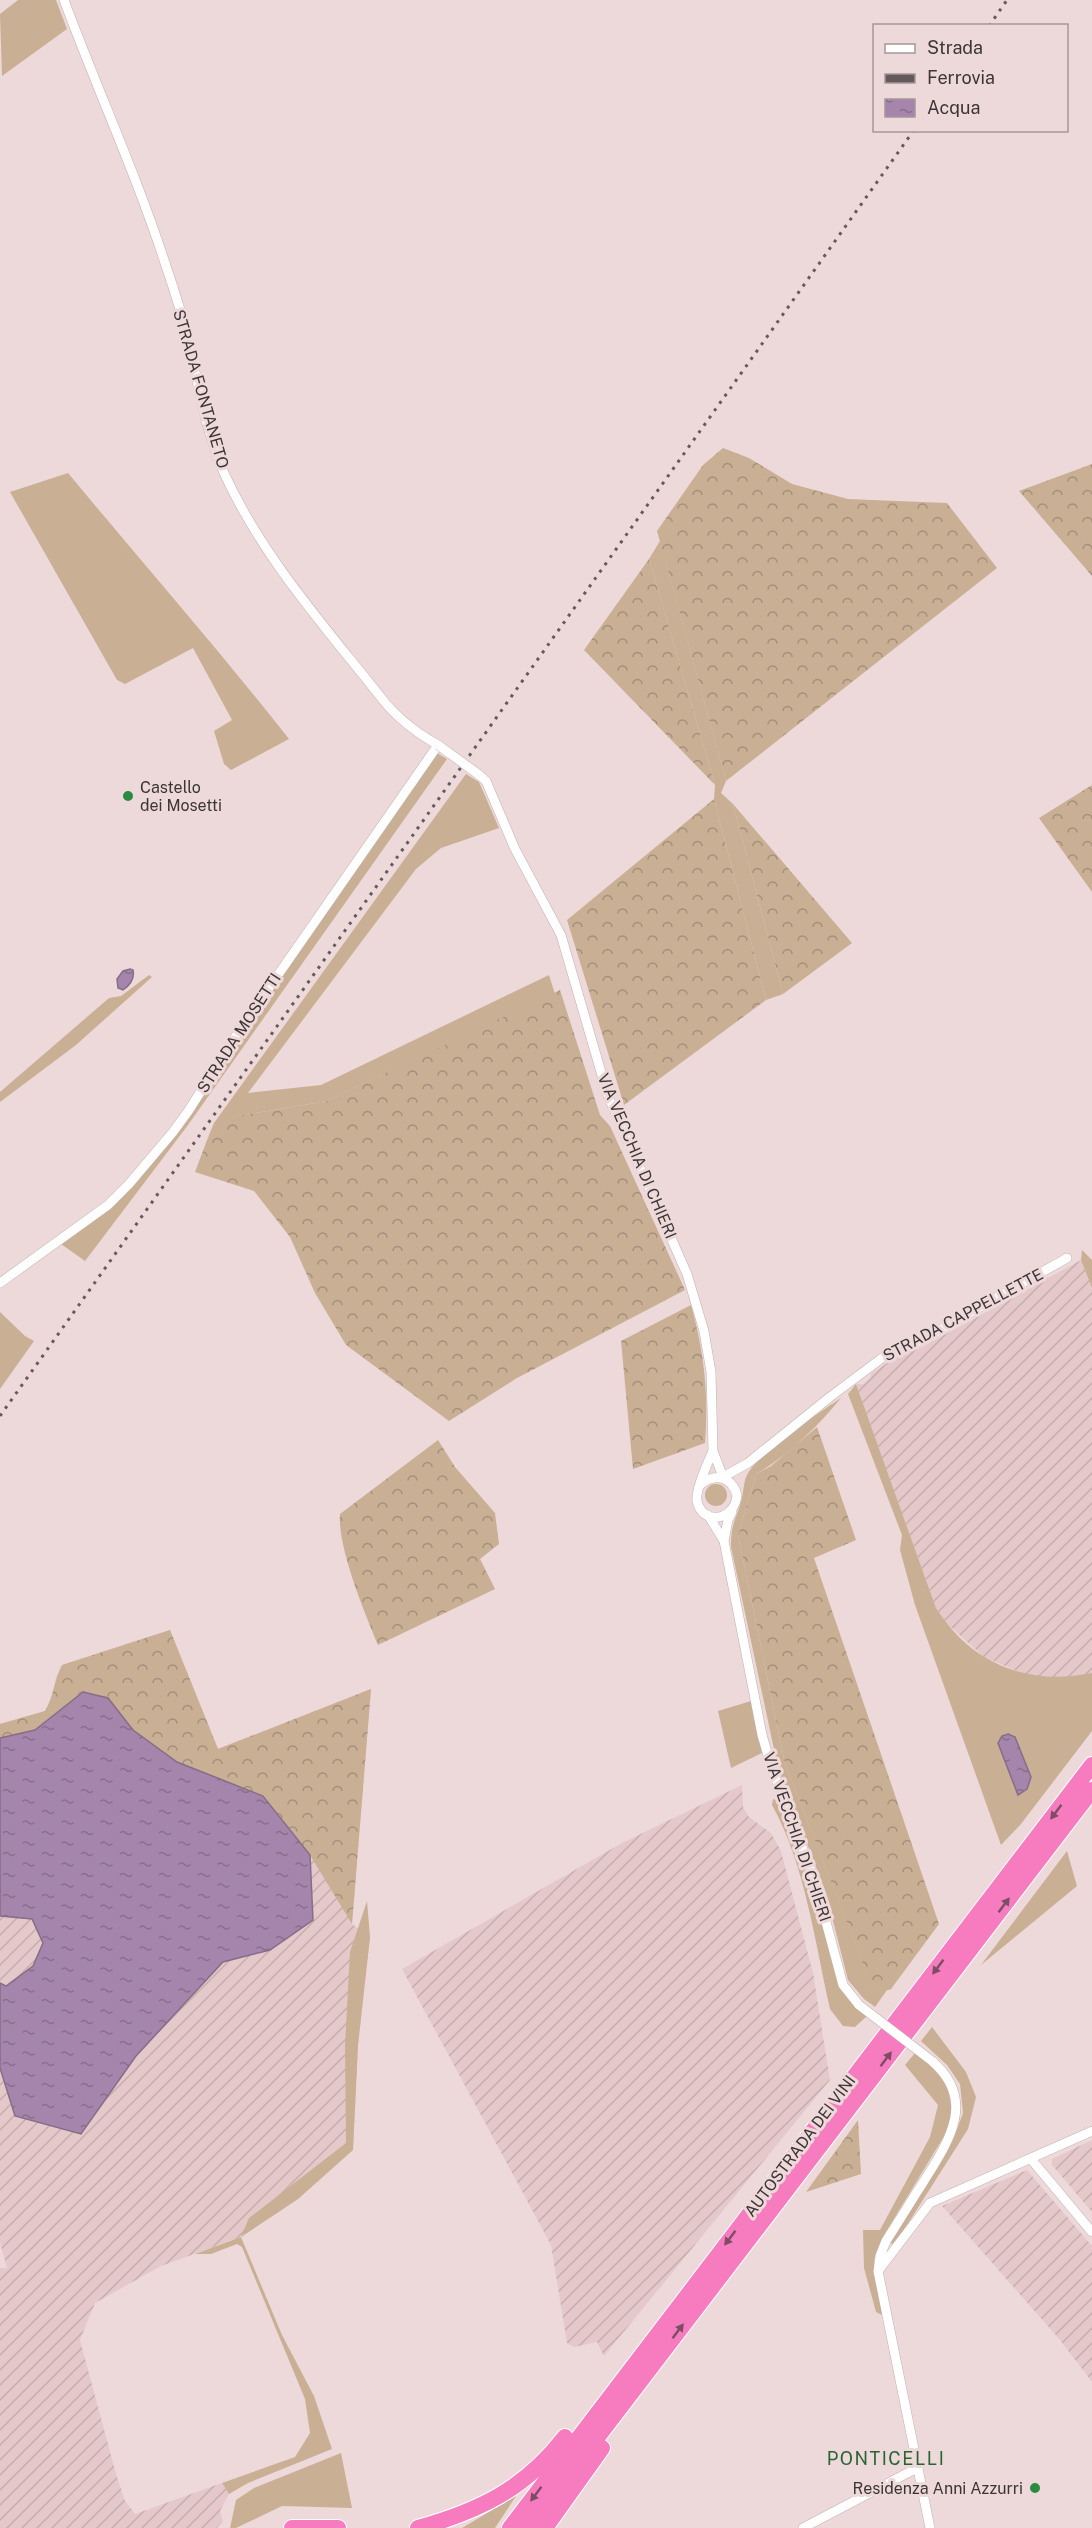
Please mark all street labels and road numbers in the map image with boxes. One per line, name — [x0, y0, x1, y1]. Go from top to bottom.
street label: STRADA FONTANETO — [169, 307, 233, 471]
street label: STRADA MOSETTI — [193, 970, 285, 1096]
street label: VIA VECCHIA DI CHIERI — [594, 1071, 680, 1241]
street label: STRADA CAPPELLETTE — [880, 1265, 1046, 1365]
street label: VIA VECCHIA DI CHIERI — [759, 1750, 835, 1924]
street label: AUTOSTRADA DEI VINI — [741, 2072, 859, 2220]

